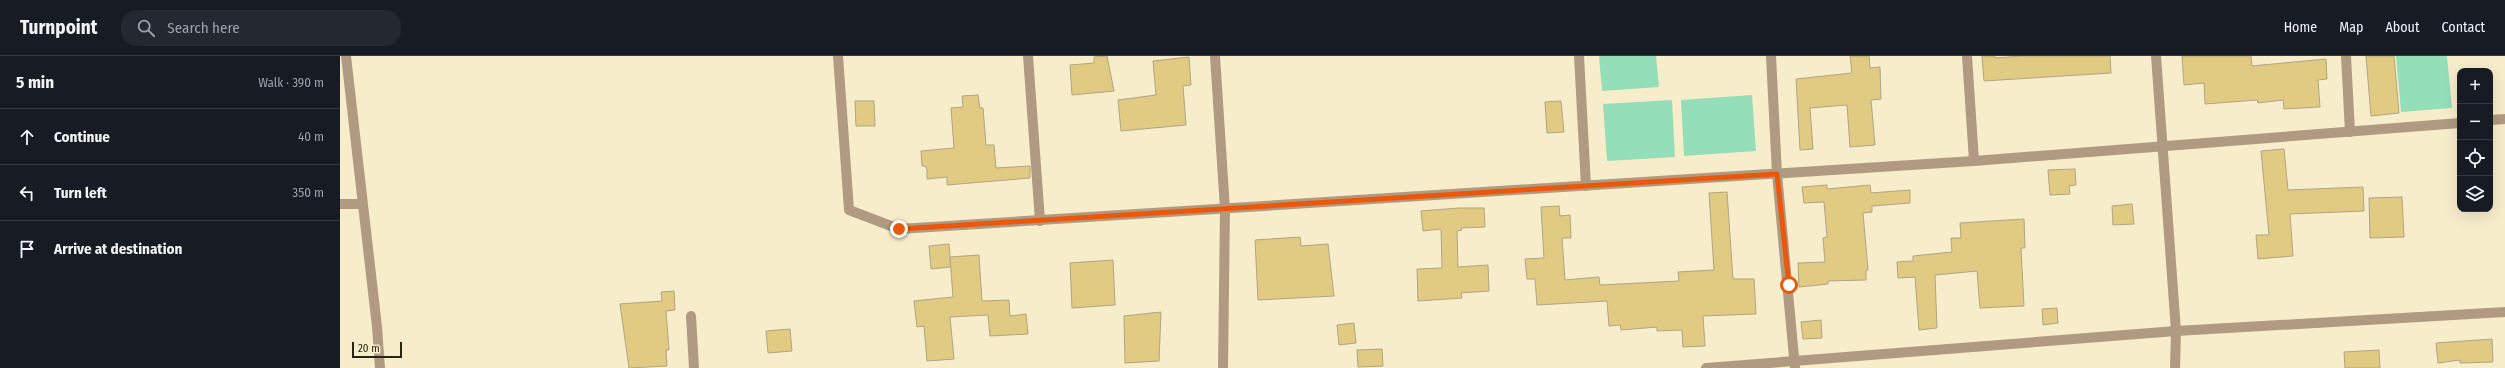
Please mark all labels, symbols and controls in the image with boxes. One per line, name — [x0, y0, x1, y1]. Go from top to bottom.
search box — [121, 10, 401, 46]
text: Turnpoint — [20, 16, 97, 39]
icon: search — [135, 17, 157, 39]
text: Search here — [167, 19, 240, 37]
text: Home — [2284, 19, 2317, 36]
text: Map — [2339, 19, 2363, 36]
text: About — [2385, 19, 2420, 36]
text: Contact — [2442, 19, 2485, 36]
map controls — [2457, 68, 2493, 212]
button: + — [2457, 68, 2493, 104]
text: 5 min — [16, 72, 54, 93]
text: Walk · 390 m — [258, 75, 324, 90]
button: − — [2457, 104, 2493, 140]
icon: ahead — [16, 126, 38, 148]
text: Continue — [54, 128, 110, 146]
text: 40 m — [298, 129, 324, 144]
button: locate — [2457, 140, 2493, 176]
button: layers — [2457, 176, 2493, 212]
icon: left — [16, 182, 38, 204]
text: Turn left — [54, 184, 107, 202]
text: 350 m — [292, 185, 324, 200]
route end — [890, 220, 908, 238]
icon: arrive — [16, 238, 38, 260]
text: Arrive at destination — [54, 240, 182, 258]
route start — [1780, 276, 1798, 294]
scale bar — [352, 340, 402, 359]
text: 20 m — [358, 342, 380, 355]

